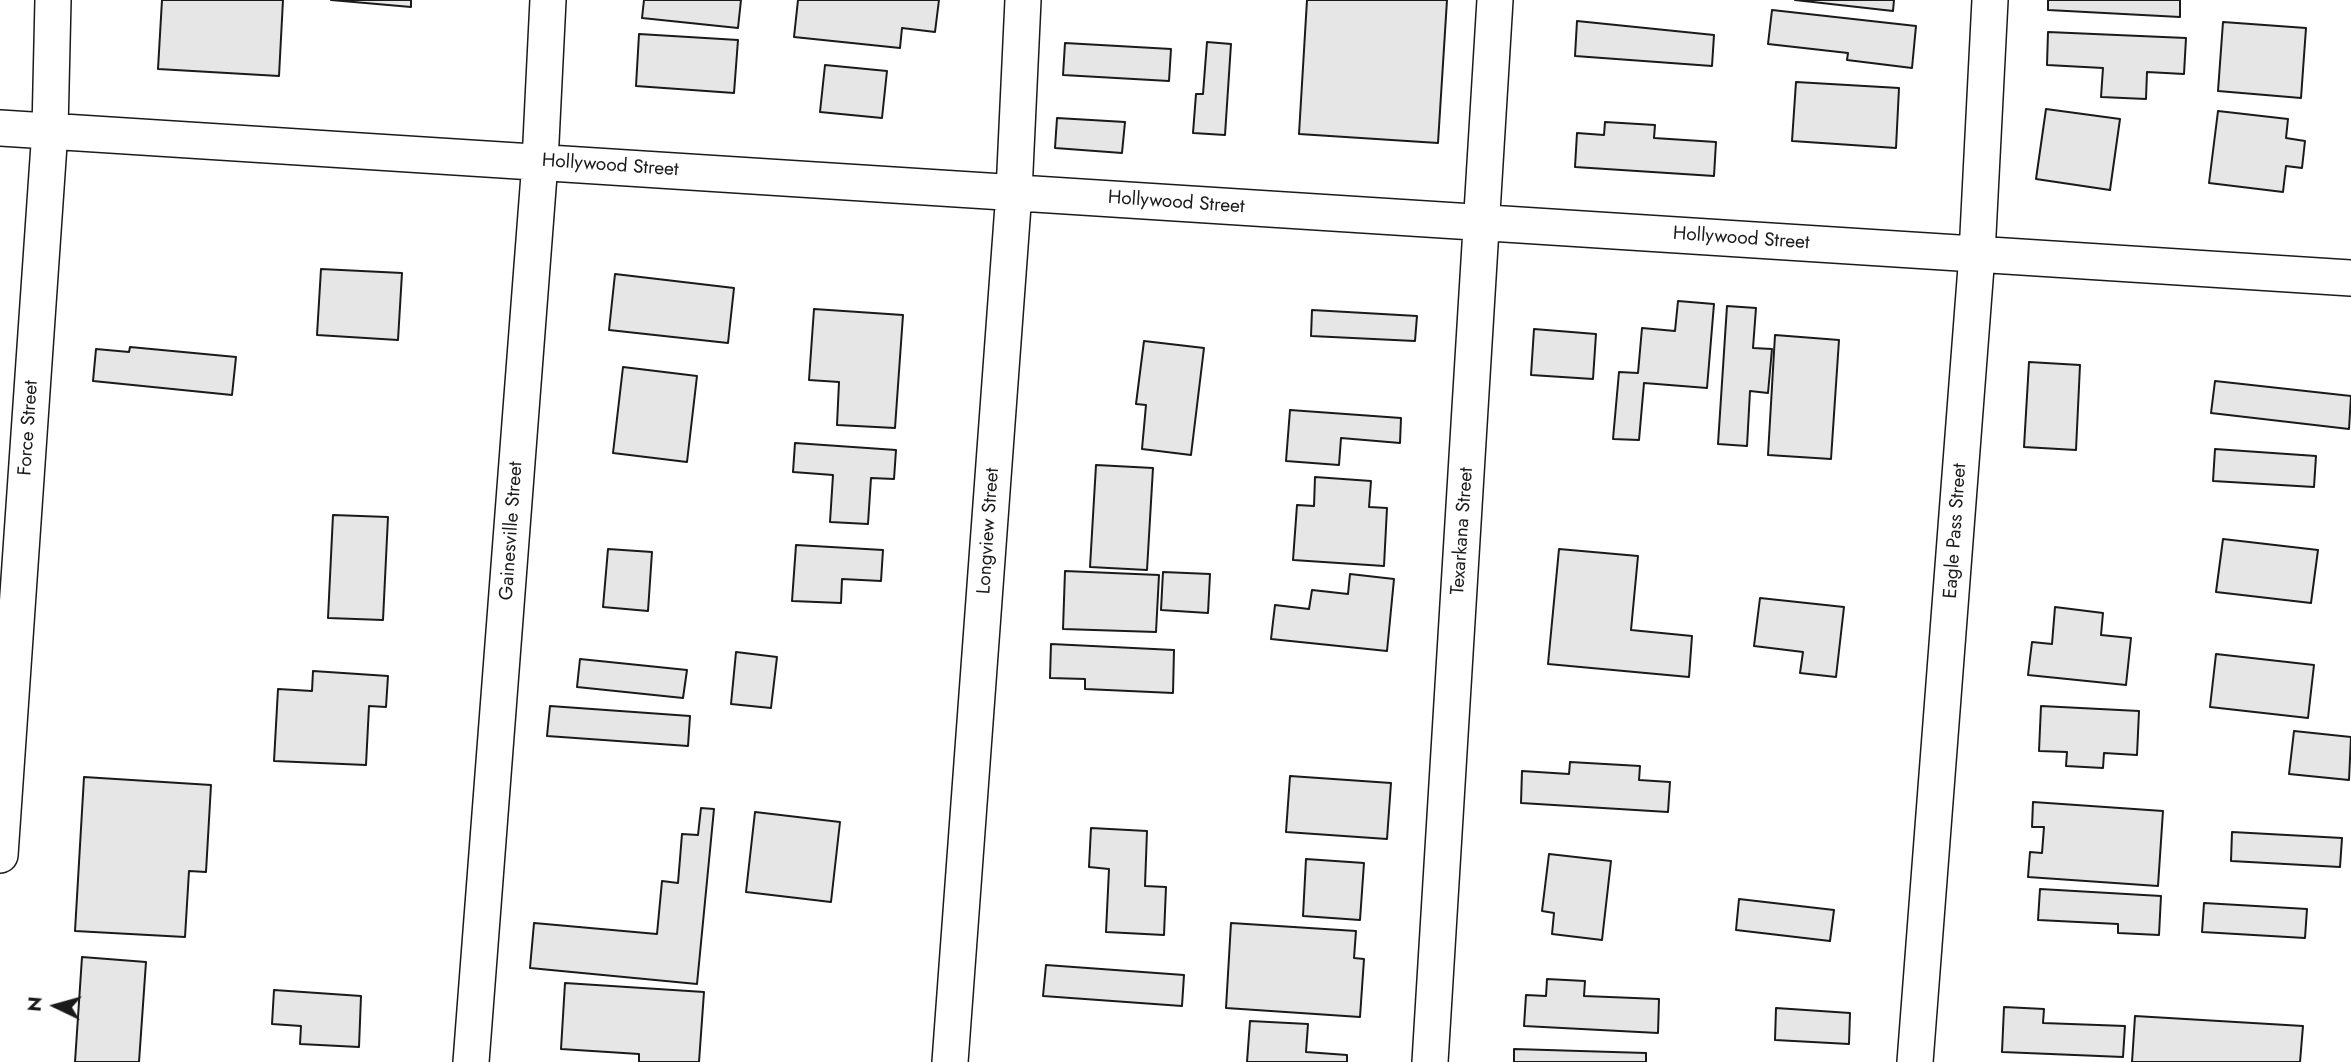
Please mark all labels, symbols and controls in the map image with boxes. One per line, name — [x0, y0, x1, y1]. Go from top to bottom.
street label: Hollywood Street — [541, 150, 679, 182]
street label: Hollywood Street — [1107, 187, 1245, 219]
street label: Hollywood Street — [1672, 223, 1810, 255]
street label: Force Street — [14, 380, 44, 476]
street label: Gainesville Street — [496, 461, 528, 601]
street label: Eagle Pass Street — [1940, 463, 1972, 599]
street label: Longview Street — [973, 467, 1005, 595]
street label: Texarkana Street — [1447, 467, 1479, 595]
north arrow — [21, 971, 91, 1041]
text: N — [20, 995, 49, 1013]

